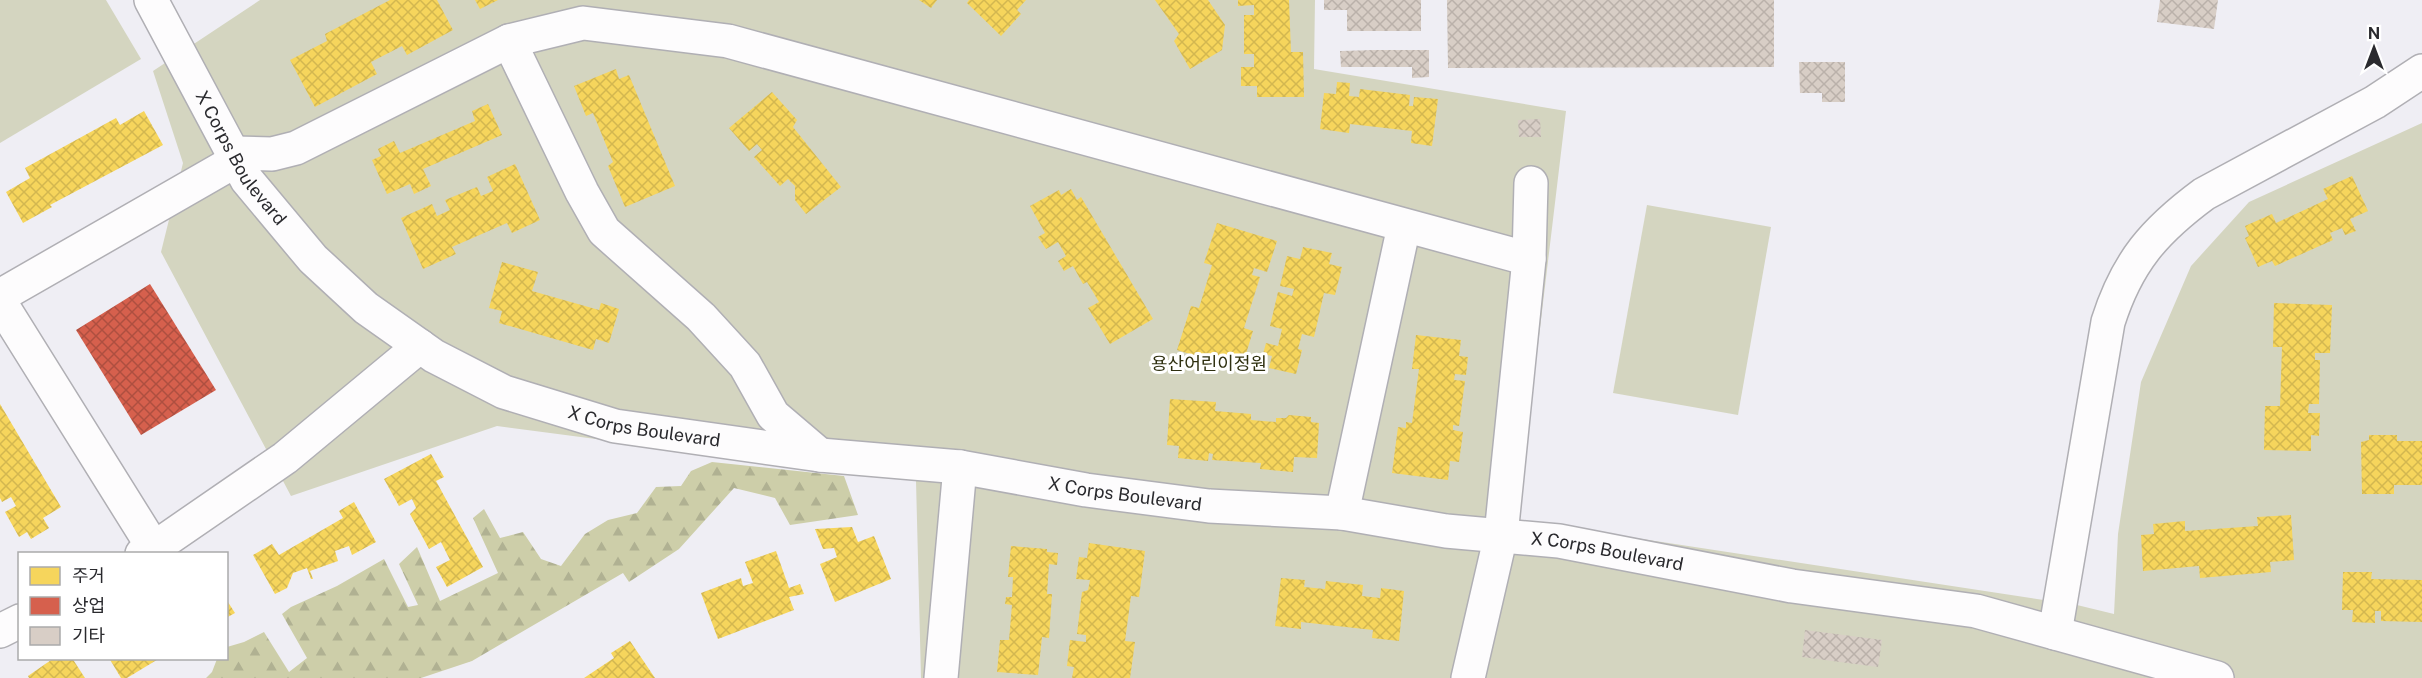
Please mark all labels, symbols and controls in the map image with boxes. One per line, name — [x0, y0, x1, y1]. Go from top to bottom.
north arrow — [2344, 18, 2404, 78]
text: N — [2368, 24, 2380, 43]
street label: X Corps Boulevard — [191, 87, 291, 229]
park label: 용산어린이정원 — [1151, 353, 1267, 374]
street label: X Corps Boulevard — [566, 401, 722, 451]
street label: X Corps Boulevard — [1047, 472, 1203, 515]
street label: X Corps Boulevard — [1530, 528, 1685, 575]
legend — [18, 552, 228, 660]
text: 주거 — [72, 565, 105, 586]
text: 상업 — [72, 595, 105, 616]
text: 기타 — [72, 625, 106, 646]

